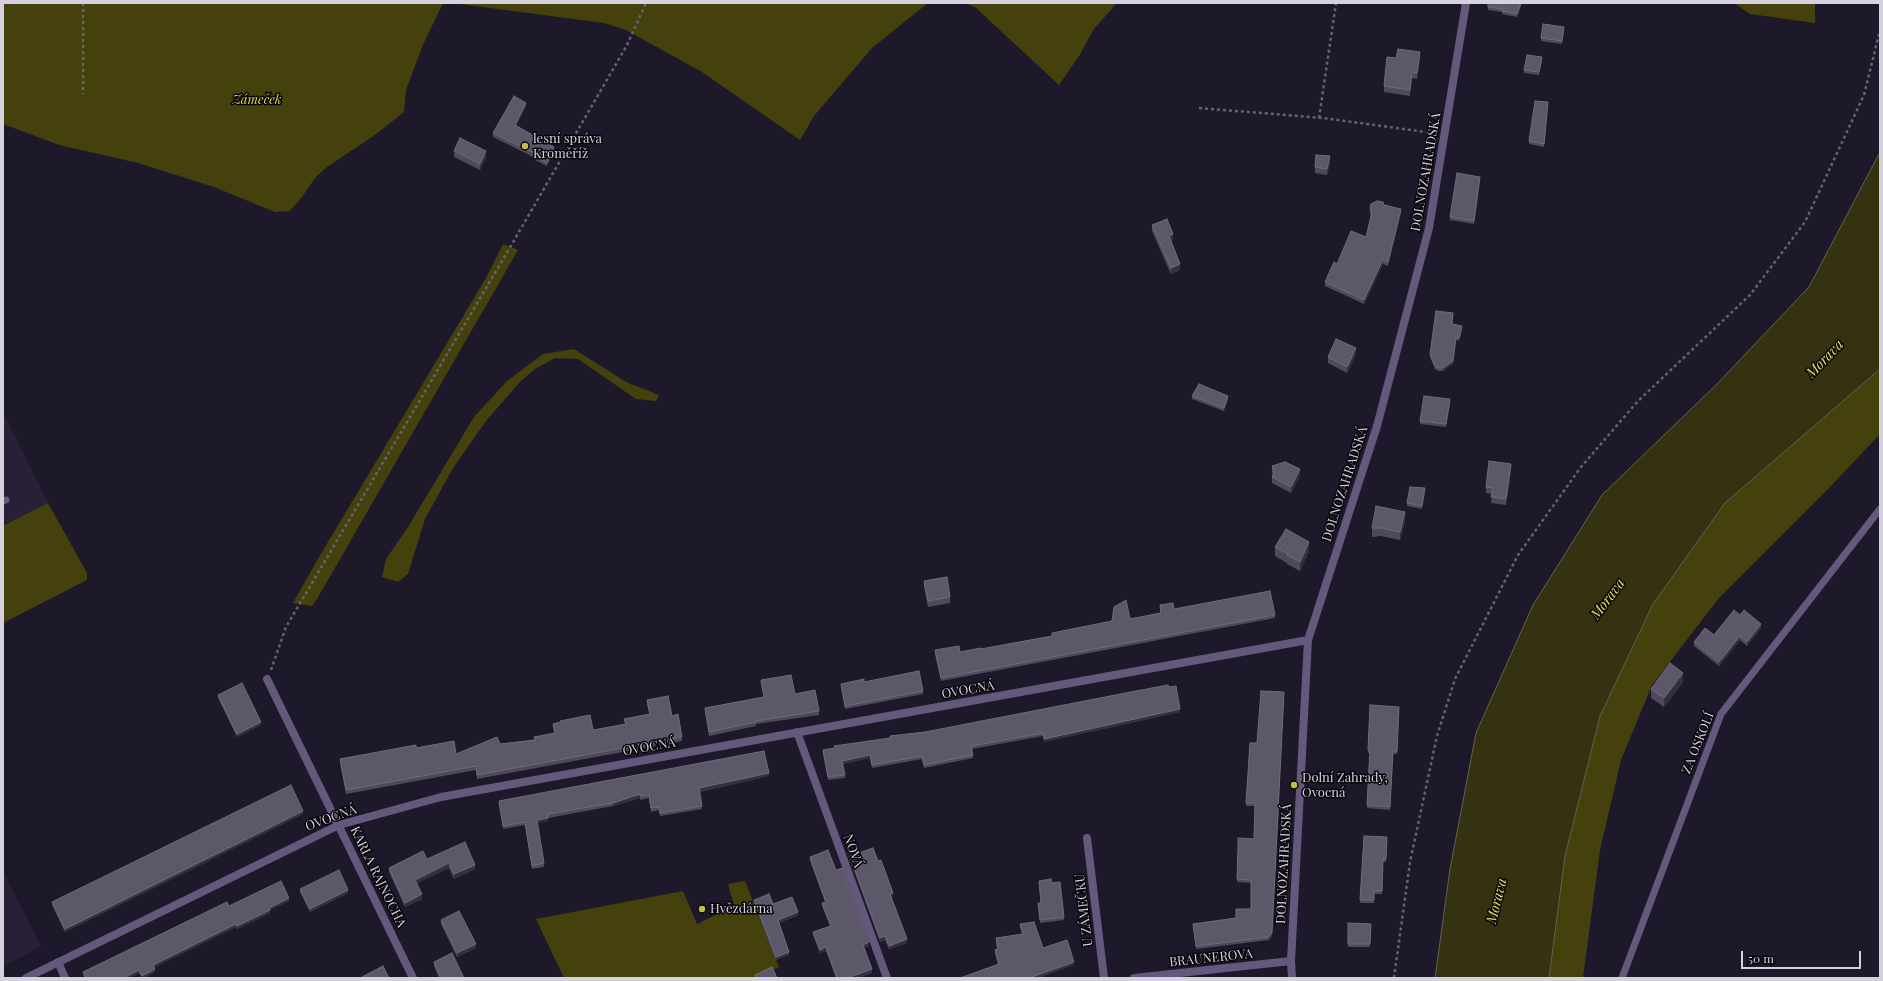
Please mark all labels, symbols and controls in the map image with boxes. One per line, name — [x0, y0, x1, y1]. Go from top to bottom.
park label: Zámeček — [232, 92, 282, 108]
street label: DOLNOZAHRADSKÁ — [1408, 111, 1444, 233]
place label: lesní správa Kroměříž — [533, 131, 602, 162]
marker: lesní správa Kroměříž — [520, 141, 530, 151]
water label: Morava — [1803, 336, 1847, 382]
street label: DOLNOZAHRADSKÁ — [1319, 424, 1371, 544]
water label: Morava — [1587, 575, 1629, 623]
street label: OVOCNÁ — [940, 678, 996, 702]
street label: ZA OSKOLÍ — [1679, 710, 1717, 776]
street label: OVOCNÁ — [621, 735, 677, 759]
place label: Dolní Zahrady, Ovocná — [1302, 770, 1388, 801]
marker: Dolní Zahrady, Ovocná — [1289, 780, 1299, 790]
street label: OVOCNÁ — [303, 802, 359, 834]
street label: DOLNOZAHRADSKÁ — [1273, 804, 1295, 924]
street label: KARLA RAJNOCHA — [347, 824, 409, 930]
street label: NOVÁ — [840, 832, 866, 870]
street label: U ZÁMEČKU — [1072, 873, 1096, 947]
water label: Morava — [1483, 876, 1511, 926]
place label: Hvězdárna — [710, 901, 773, 917]
marker: Hvězdárna — [697, 904, 707, 914]
scale bar — [1743, 943, 1863, 969]
street label: BRAUNEROVA — [1168, 946, 1254, 970]
text: 50 m — [1748, 950, 1774, 966]

